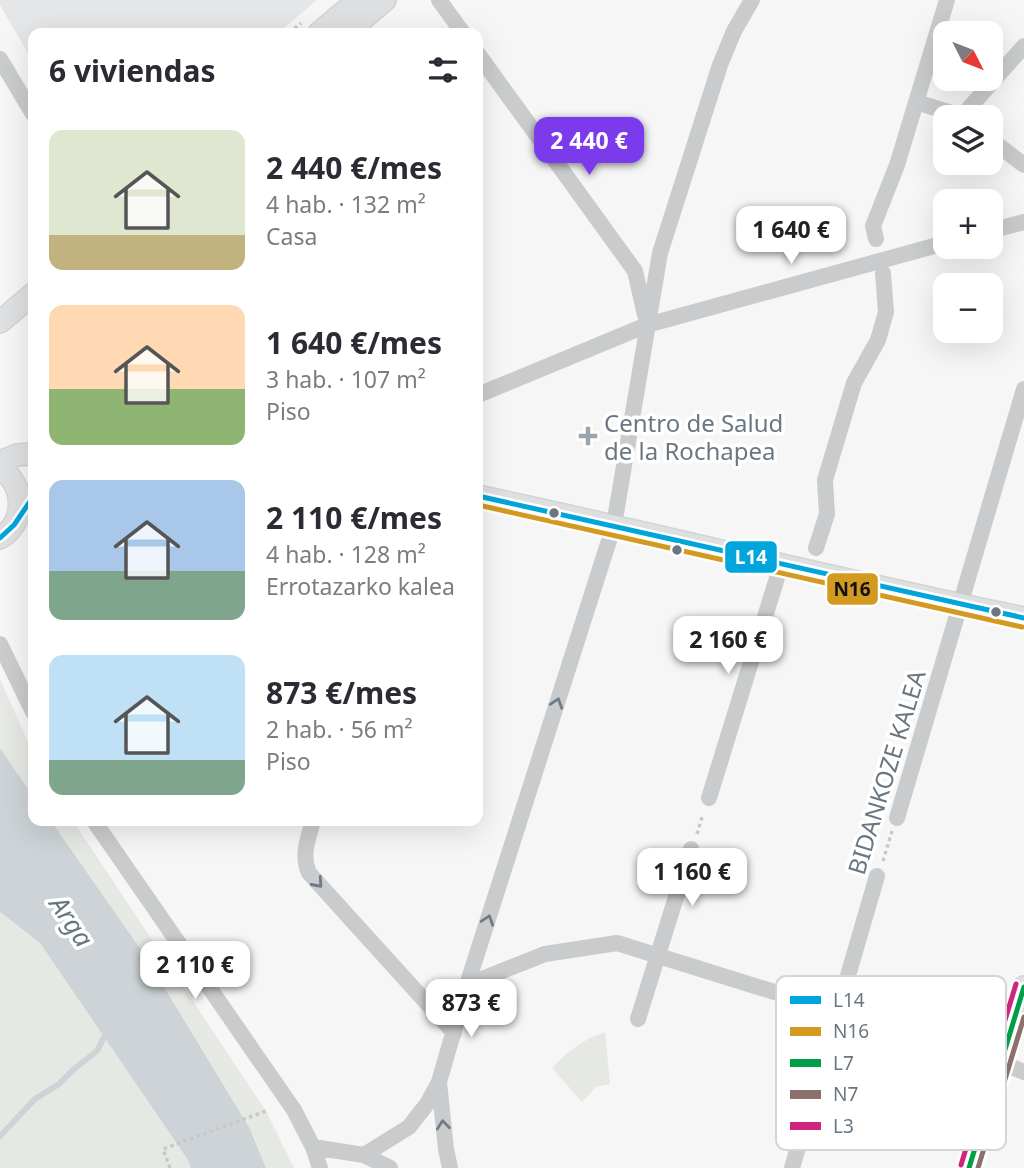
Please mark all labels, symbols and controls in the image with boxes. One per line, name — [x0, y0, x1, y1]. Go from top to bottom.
north arrow — [933, 21, 1003, 91]
map controls — [933, 21, 1003, 343]
text: 6 viviendas — [49, 50, 216, 91]
icon: filters — [424, 51, 462, 89]
button: layers — [933, 105, 1003, 175]
pin: 2 440 € — [524, 118, 654, 177]
text: 2 440 € — [550, 124, 628, 156]
text: 2 440 €/mes — [266, 147, 442, 188]
icon: home — [105, 158, 189, 242]
text: 4 hab. · 132 m² — [266, 188, 426, 220]
button: + — [933, 189, 1003, 259]
pin: 1 640 € — [726, 206, 856, 266]
text: 1 640 € — [752, 213, 830, 245]
text: Casa — [266, 220, 317, 252]
button: − — [933, 273, 1003, 343]
text: 1 640 €/mes — [266, 322, 442, 363]
icon: home — [105, 333, 189, 417]
text: 3 hab. · 107 m² — [266, 363, 426, 395]
text: Piso — [266, 395, 311, 427]
place label: Centro de Salud de la Rochapea — [604, 406, 783, 467]
marker: Centro de Salud de la Rochapea — [578, 426, 598, 446]
text: 2 110 €/mes — [266, 497, 442, 538]
unlabelled marker — [547, 506, 561, 520]
icon: home — [105, 508, 189, 592]
text: 4 hab. · 128 m² — [266, 538, 426, 570]
line badge: L14 — [724, 540, 778, 574]
unlabelled marker — [670, 543, 684, 557]
text: L14 — [735, 544, 767, 570]
text: Errotazarko kalea — [266, 570, 455, 602]
line badge: N16 — [826, 572, 879, 606]
text: N16 — [833, 576, 871, 602]
unlabelled marker — [989, 605, 1003, 619]
pin: 2 160 € — [663, 616, 793, 676]
text: 2 160 € — [689, 623, 767, 655]
street label: BIDANKOZE KALEA — [839, 665, 933, 878]
text: 873 €/mes — [266, 672, 417, 713]
icon: home — [105, 683, 189, 767]
one-way arrow — [549, 698, 563, 710]
text: 2 hab. · 56 m² — [266, 713, 413, 745]
text: Piso — [266, 745, 311, 777]
pin: 1 160 € — [627, 848, 757, 908]
text: 1 160 € — [653, 855, 731, 887]
one-way arrow — [309, 875, 322, 888]
water label: Arga — [41, 887, 102, 954]
one-way arrow — [480, 914, 494, 927]
pin: 2 110 € — [130, 942, 260, 1001]
text: 2 110 € — [156, 948, 234, 980]
legend — [776, 976, 1006, 1150]
pin: 873 € — [422, 979, 520, 1039]
text: 873 € — [442, 986, 500, 1018]
text: L14 — [833, 987, 865, 1013]
text: N16 — [833, 1018, 869, 1044]
text: L7 — [833, 1050, 854, 1076]
text: N7 — [833, 1081, 858, 1107]
text: L3 — [833, 1113, 854, 1139]
one-way arrow — [436, 1120, 451, 1131]

